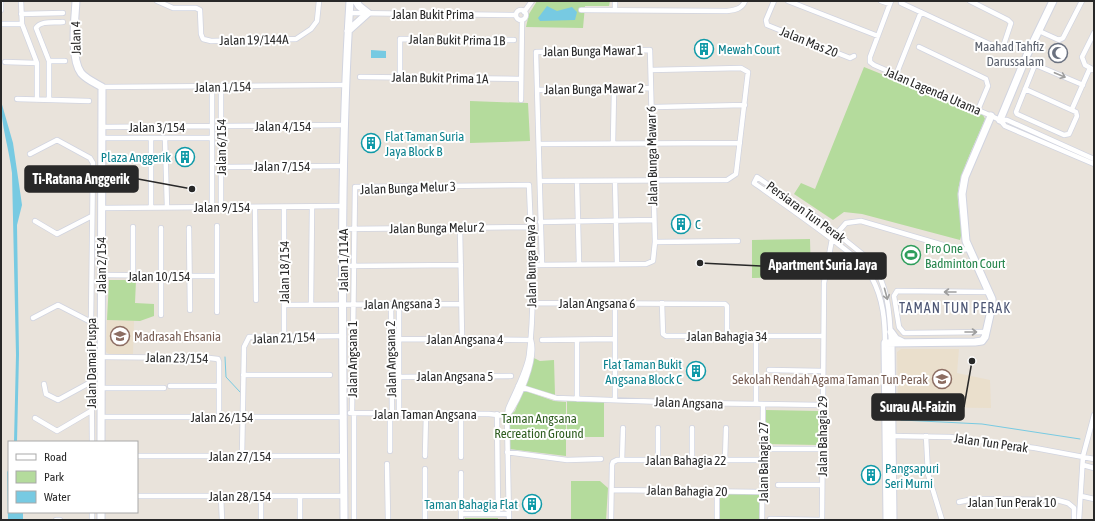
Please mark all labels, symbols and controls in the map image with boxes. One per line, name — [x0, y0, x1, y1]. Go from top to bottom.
street label: Jalan Bukit Prima — [392, 7, 474, 22]
street label: Jalan 4 — [68, 21, 84, 55]
street label: Jalan Mas 20 — [778, 24, 840, 60]
street label: Jalan 19/144A — [219, 32, 289, 48]
street label: Jalan Bukit Prima 1B — [409, 32, 506, 48]
building icon: Mewah Court — [693, 38, 715, 60]
place label: Maahad Tahfiz Darussalam — [975, 39, 1044, 69]
place label: Mewah Court — [718, 42, 780, 57]
mosque icon: Maahad Tahfiz Darussalam — [1047, 42, 1069, 64]
street label: Jalan Bunga Mawar 1 — [543, 43, 643, 59]
street label: Jalan Lagenda Utama — [883, 64, 983, 118]
street label: Jalan Bukit Prima 1A — [391, 70, 489, 86]
one-way arrow — [1053, 72, 1065, 79]
street label: Jalan 1/154 — [195, 79, 251, 95]
street label: Jalan Bunga Mawar 2 — [544, 81, 644, 97]
street label: Jalan Bunga Mawar 6 — [644, 106, 660, 206]
street label: Jalan 6/154 — [214, 119, 229, 175]
street label: Jalan 4/154 — [255, 119, 311, 134]
street label: Jalan 3/154 — [129, 120, 185, 135]
place label: Flat Taman Suria Jaya Block B — [385, 129, 464, 159]
building icon: Flat Taman Suria Jaya Block B — [360, 132, 382, 154]
building icon: Plaza Anggerik — [174, 146, 196, 168]
place label: Plaza Anggerik — [101, 150, 171, 165]
street label: Jalan 7/154 — [254, 159, 310, 174]
callout: Ti-Ratana Anggerik — [25, 166, 138, 192]
text: Ti-Ratana Anggerik — [33, 171, 130, 187]
street label: Persiaran Tun Perak — [763, 178, 849, 246]
street label: Jalan Bunga Melur 3 — [360, 179, 456, 197]
street label: Jalan 9/154 — [194, 200, 250, 215]
building icon: C — [670, 213, 692, 235]
street label: Jalan Bunga Raya 2 — [523, 216, 539, 308]
place label: C — [695, 217, 701, 232]
street label: Jalan Bunga Melur 2 — [389, 220, 485, 236]
street label: Jalan 1/114A — [336, 228, 351, 292]
street label: Jalan 2/154 — [94, 237, 109, 293]
street label: Jalan 18/154 — [277, 241, 292, 303]
place label: Pro One Badminton Court — [925, 241, 1006, 271]
sports icon: Pro One Badminton Court — [900, 244, 922, 266]
callout: Apartment Suria Jaya — [761, 253, 886, 279]
text: Apartment Suria Jaya — [768, 257, 878, 273]
street label: Jalan 10/154 — [128, 269, 190, 284]
one-way arrow — [883, 287, 890, 300]
one-way arrow — [944, 288, 957, 296]
street label: Jalan Angsana 3 — [363, 296, 441, 312]
street label: Jalan Angsana 6 — [559, 296, 635, 311]
district label: TAMAN TUN PERAK — [899, 300, 1011, 316]
street label: Jalan Damai Puspa — [84, 318, 99, 408]
street label: Jalan Angsana 2 — [383, 320, 399, 398]
street label: Jalan Angsana 1 — [345, 321, 360, 397]
school or university icon: Madrasah Ehsania — [109, 325, 131, 347]
one-way arrow — [964, 328, 977, 336]
place label: Madrasah Ehsania — [134, 329, 221, 344]
street label: Jalan 21/154 — [252, 329, 316, 347]
street label: Jalan Bahagia 34 — [687, 329, 767, 344]
street label: Jalan Angsana 4 — [427, 332, 503, 347]
street label: Jalan 23/154 — [146, 350, 208, 366]
place label: Flat Taman Bukit Angsana Block C — [603, 357, 682, 387]
building icon: Flat Taman Bukit Angsana Block C — [685, 360, 707, 382]
school or university icon: Sekolah Rendah Agama Taman Tun Perak — [931, 368, 953, 390]
street label: Jalan Angsana 5 — [417, 369, 493, 384]
place label: Sekolah Rendah Agama Taman Tun Perak — [732, 372, 928, 387]
street label: Jalan Angsana — [654, 394, 724, 412]
callout: Surau Al-Faizin — [872, 394, 964, 420]
street label: Jalan Bahagia 29 — [815, 396, 830, 476]
text: Surau Al-Faizin — [880, 399, 956, 415]
street label: Jalan Taman Angsana — [373, 407, 477, 422]
street label: Jalan 26/154 — [191, 410, 253, 425]
park label: Taman Angsana Recreation Ground — [494, 411, 584, 441]
street label: Jalan Bahagia 27 — [756, 422, 771, 502]
street label: Jalan Tun Perak — [953, 430, 1029, 456]
legend — [8, 441, 138, 513]
street label: Jalan 27/154 — [209, 449, 271, 464]
text: Road — [44, 450, 67, 464]
street label: Jalan Bahagia 22 — [646, 453, 726, 468]
place label: Pangsapuri Seri Murni — [885, 461, 939, 491]
building icon: Pangsapuri Seri Murni — [860, 464, 882, 486]
text: Park — [44, 470, 65, 484]
street label: Jalan Bahagia 20 — [646, 483, 728, 499]
street label: Jalan 28/154 — [209, 489, 271, 504]
text: Water — [44, 490, 71, 504]
building icon: Taman Bahagia Flat — [521, 493, 543, 515]
street label: Jalan Tun Perak 10 — [968, 495, 1056, 510]
place label: Taman Bahagia Flat — [424, 497, 518, 512]

